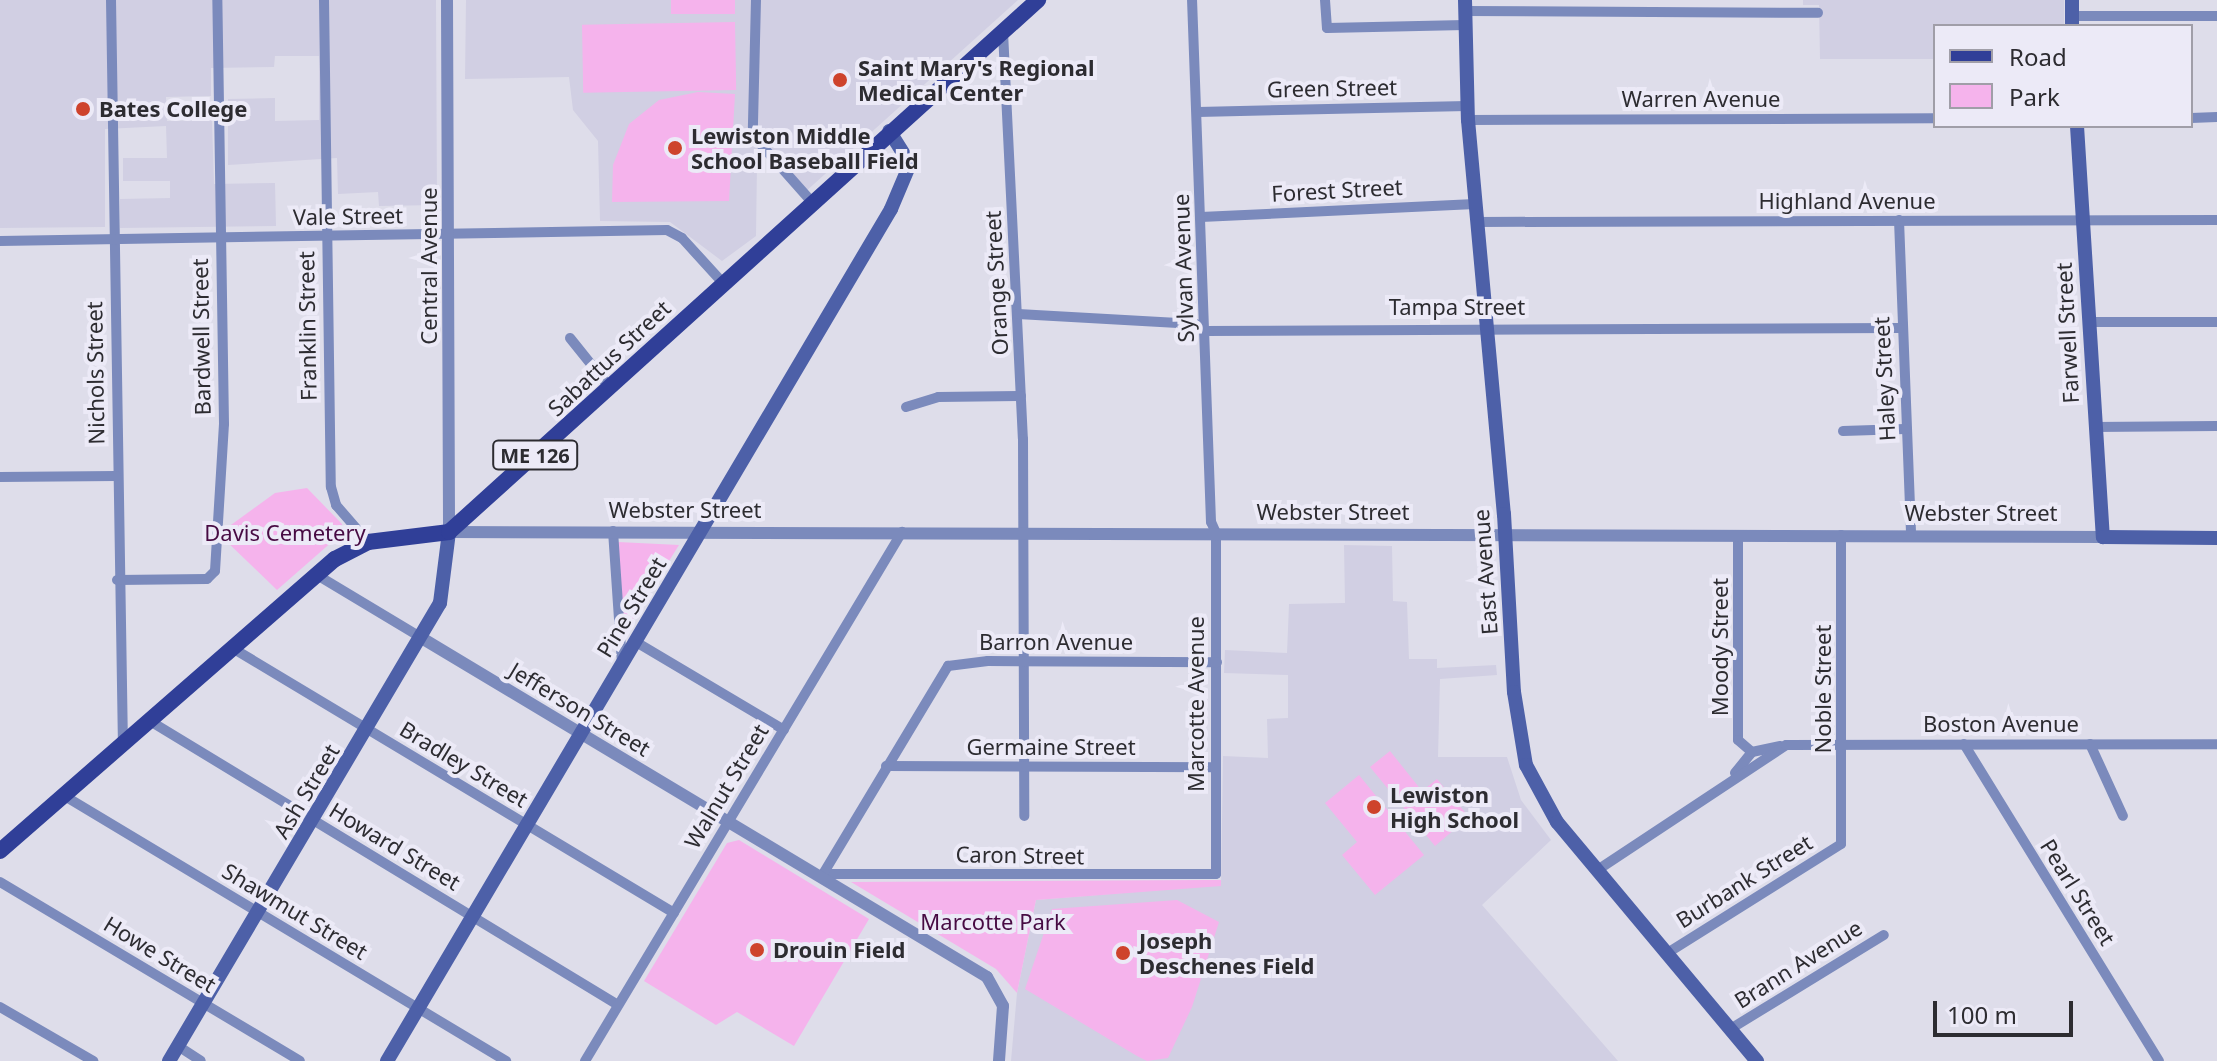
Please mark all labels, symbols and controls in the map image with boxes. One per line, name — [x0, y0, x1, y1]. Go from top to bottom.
legend — [1933, 24, 2193, 128]
text: Road — [2009, 40, 2067, 73]
place label: Saint Mary's Regional Medical Center — [858, 54, 1094, 106]
marker: Saint Mary's Regional Medical Center — [829, 69, 851, 91]
street label: Green Street — [1267, 74, 1397, 102]
text: Park — [2009, 80, 2060, 113]
street label: Warren Avenue — [1621, 86, 1781, 112]
place label: Bates College — [99, 96, 247, 122]
marker: Bates College — [74, 100, 92, 118]
place label: Lewiston Middle School Baseball Field — [691, 122, 919, 174]
marker: Lewiston Middle School Baseball Field — [666, 139, 684, 157]
street label: Forest Street — [1271, 173, 1403, 207]
street label: Central Avenue — [416, 187, 442, 345]
street label: Highland Avenue — [1758, 188, 1936, 214]
street label: Sylvan Avenue — [1167, 193, 1199, 343]
street label: Vale Street — [293, 202, 403, 230]
street label: Orange Street — [979, 210, 1013, 356]
street label: Franklin Street — [292, 251, 322, 401]
street label: Bardwell Street — [186, 258, 216, 416]
street label: Farwell Street — [2050, 262, 2084, 404]
street label: Tampa Street — [1389, 294, 1525, 320]
street label: Sabattus Street — [542, 295, 676, 421]
street label: Nichols Street — [81, 301, 109, 445]
street label: Haley Street — [1868, 316, 1900, 442]
road number: ME 126 — [491, 439, 579, 471]
street label: Webster Street — [608, 497, 762, 523]
street label: Webster Street — [1256, 499, 1410, 525]
street label: Webster Street — [1904, 500, 2058, 526]
street label: East Avenue — [1467, 508, 1503, 636]
park label: Davis Cemetery — [204, 520, 366, 546]
street label: Pine Street — [591, 552, 671, 662]
street label: Moody Street — [1707, 578, 1733, 716]
street label: Marcotte Avenue — [1183, 616, 1209, 792]
street label: Noble Street — [1810, 625, 1836, 753]
street label: Barron Avenue — [979, 629, 1133, 655]
street label: Jefferson Street — [505, 657, 655, 761]
street label: Boston Avenue — [1923, 711, 2079, 737]
street label: Bradley Street — [395, 715, 533, 813]
street label: Walnut Street — [679, 719, 773, 853]
street label: Germaine Street — [966, 734, 1136, 760]
street label: Ash Street — [268, 739, 344, 843]
place label: Lewiston High School — [1390, 781, 1519, 832]
street label: Howard Street — [325, 797, 465, 895]
marker: Lewiston High School — [1365, 798, 1383, 816]
street label: Burbank Street — [1671, 829, 1817, 933]
street label: Pearl Street — [2035, 834, 2121, 950]
street label: Caron Street — [955, 841, 1085, 869]
street label: Shawmut Street — [218, 857, 372, 965]
park label: Marcotte Park — [920, 909, 1066, 935]
street label: Howe Street — [99, 910, 221, 998]
street label: Brann Avenue — [1729, 914, 1867, 1014]
place label: Joseph Deschenes Field — [1139, 927, 1315, 978]
place label: Drouin Field — [773, 937, 905, 963]
marker: Drouin Field — [748, 941, 766, 959]
marker: Joseph Deschenes Field — [1114, 944, 1132, 962]
scale bar — [1937, 985, 2077, 1035]
text: 100 m — [1947, 998, 2017, 1031]

